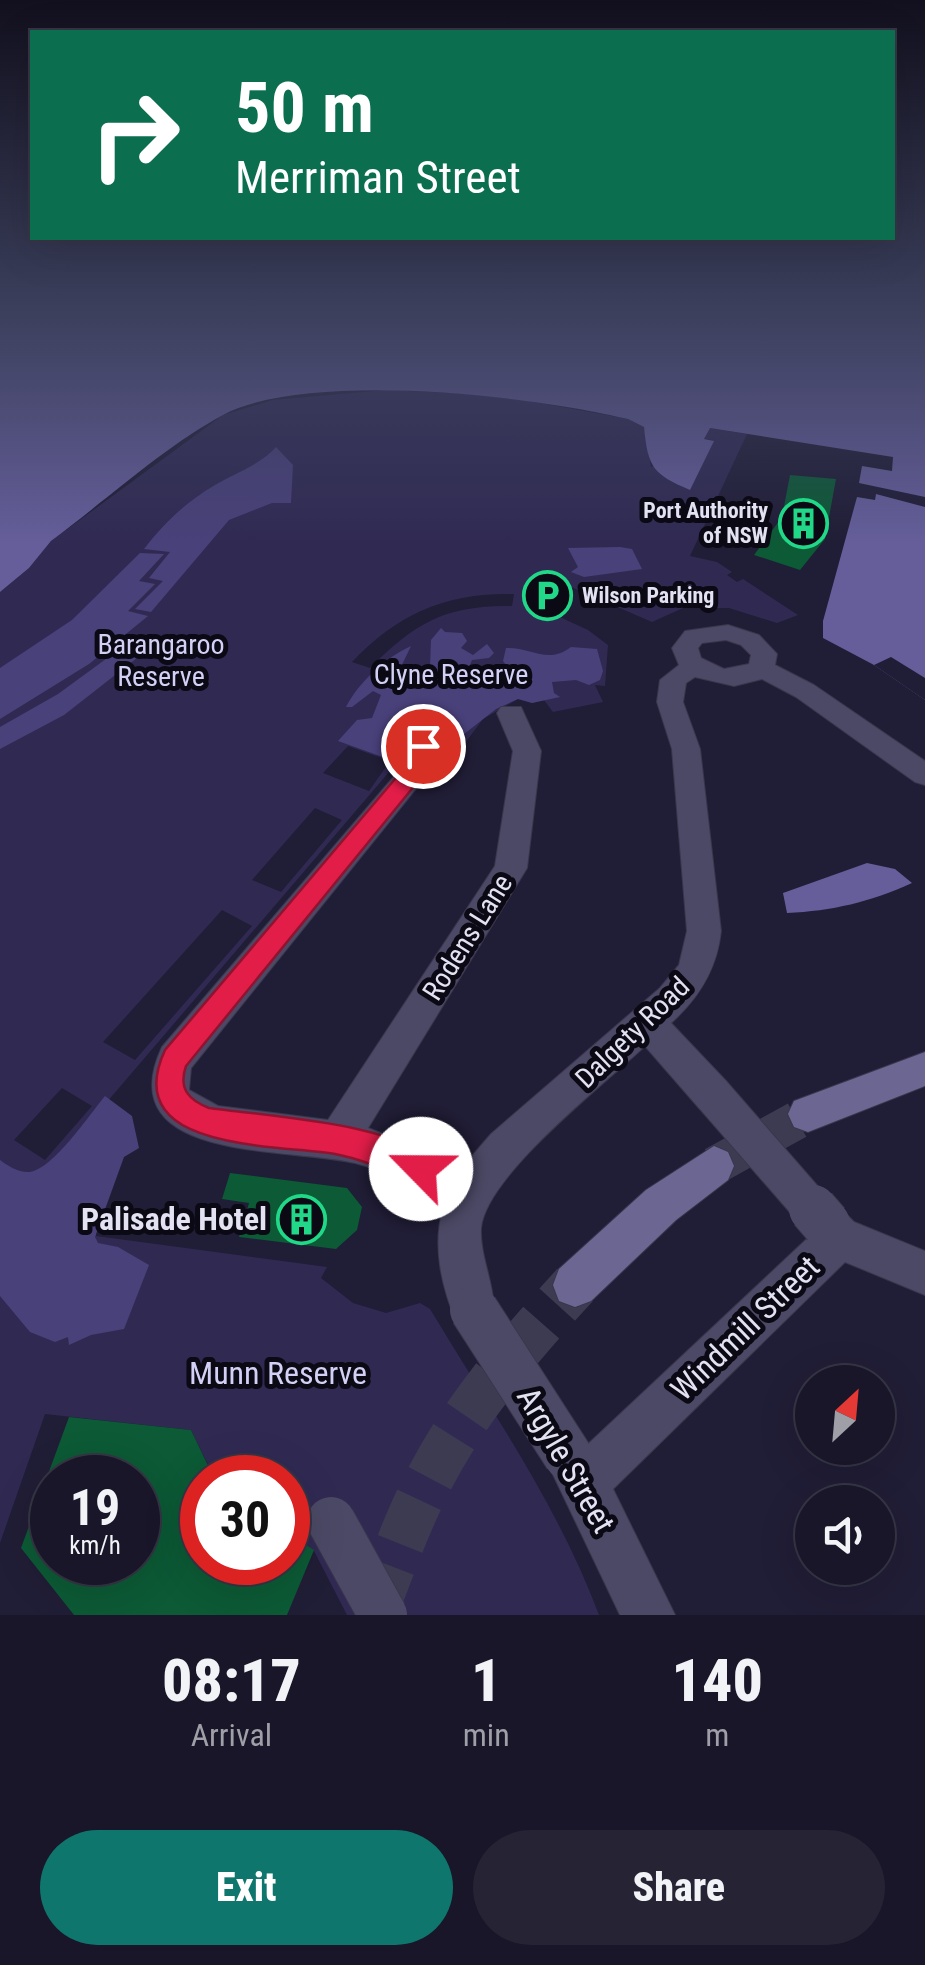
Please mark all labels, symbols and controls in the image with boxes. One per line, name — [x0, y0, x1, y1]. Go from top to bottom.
text: 50 m — [235, 67, 374, 149]
icon: right — [70, 70, 200, 200]
text: Merriman Street — [235, 151, 521, 204]
building icon: Port Authority of NSW — [777, 497, 829, 549]
place label: Port Authority of NSW — [643, 498, 769, 548]
parking icon: Wilson Parking — [521, 569, 573, 621]
place label: Wilson Parking — [582, 583, 714, 608]
park label: Barangaroo Reserve — [97, 628, 225, 693]
park label: Clyne Reserve — [374, 658, 528, 691]
pin — [381, 704, 466, 789]
icon: arrive — [396, 719, 451, 774]
street label: Rodens Lane — [416, 868, 519, 1006]
street label: Dalgety Road — [569, 970, 696, 1095]
position arrow — [369, 1117, 473, 1221]
building icon: Palisade Hotel — [276, 1193, 328, 1245]
place label: Palisade Hotel — [81, 1200, 267, 1238]
street label: Windmill Street — [663, 1248, 827, 1408]
park label: Munn Reserve — [189, 1354, 367, 1392]
north arrow — [795, 1365, 895, 1465]
map controls — [795, 1365, 895, 1585]
street label: Argyle Street — [509, 1380, 623, 1540]
speed limit sign: 30 — [180, 1455, 310, 1585]
text: 19 — [70, 1479, 120, 1537]
button: sound — [795, 1485, 895, 1585]
text: km/h — [69, 1531, 121, 1560]
text: 08:17 — [162, 1645, 301, 1716]
text: 1 — [471, 1645, 501, 1716]
text: 140 — [672, 1645, 763, 1716]
text: Arrival — [191, 1716, 272, 1754]
text: min — [463, 1716, 510, 1754]
text: m — [705, 1716, 729, 1754]
button: Exit — [40, 1830, 453, 1945]
button: Share — [473, 1830, 885, 1945]

